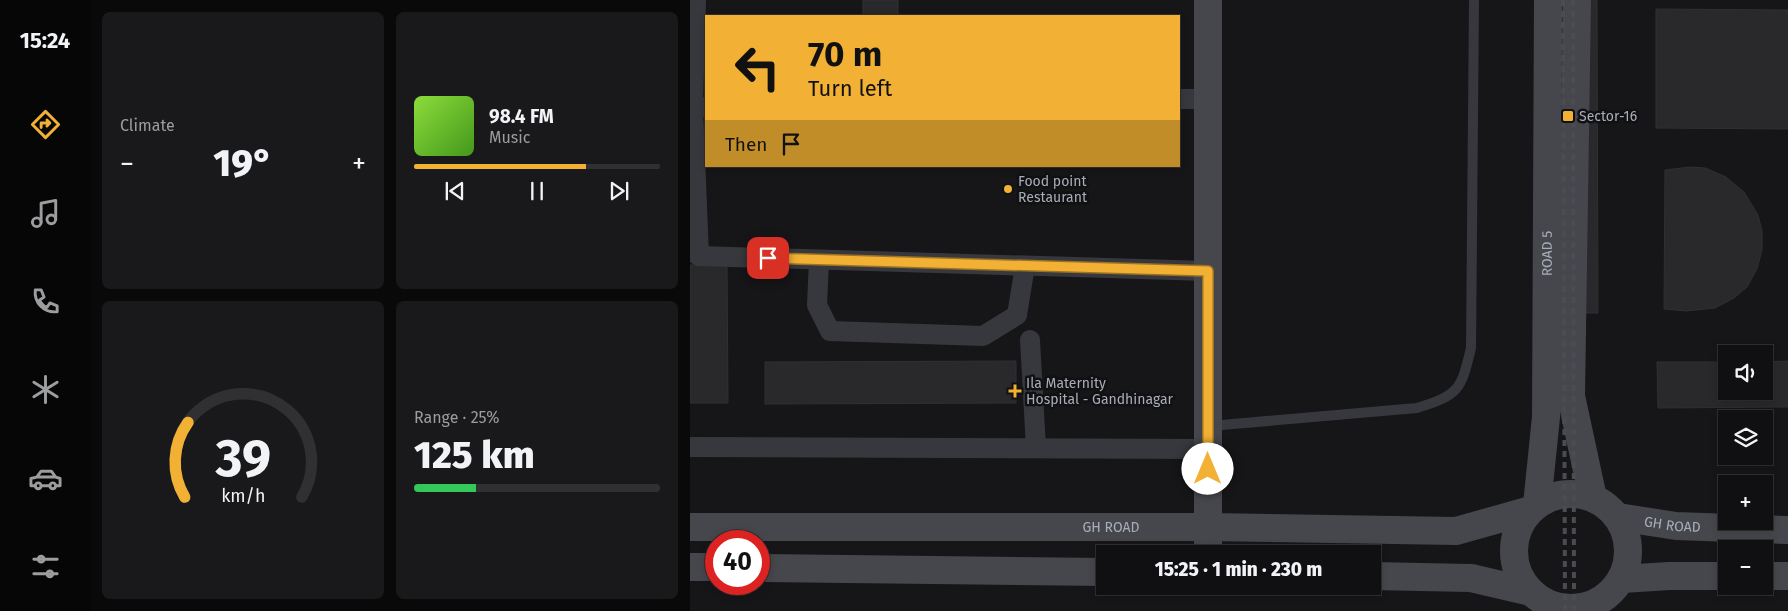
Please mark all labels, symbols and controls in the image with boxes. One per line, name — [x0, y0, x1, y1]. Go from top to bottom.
text: 15:24 — [20, 27, 70, 54]
text: 70 m — [808, 33, 882, 75]
icon: left — [725, 35, 790, 100]
text: Turn left — [808, 75, 892, 102]
text: 98.4 FM — [489, 105, 554, 128]
icon: directions — [28, 107, 63, 142]
place label: Sector-16 — [1579, 108, 1637, 125]
marker: Sector-16 — [1561, 109, 1575, 123]
text: Climate — [120, 116, 175, 135]
text: Music — [489, 128, 530, 147]
icon: arrive — [777, 130, 805, 158]
text: Then — [725, 133, 767, 156]
text: 19° — [213, 140, 273, 186]
text: − — [120, 147, 134, 180]
text: + — [352, 147, 366, 180]
place label: Food point Restaurant — [1018, 173, 1088, 206]
icon: previous — [441, 177, 469, 205]
icon: pause — [523, 177, 551, 205]
icon: next — [605, 177, 633, 205]
marker: Food point Restaurant — [1002, 183, 1014, 195]
icon: music — [28, 196, 63, 231]
street label: ROAD 5 — [1538, 231, 1555, 276]
pin — [747, 237, 789, 279]
icon: arrive — [754, 244, 782, 272]
icon: phone — [28, 284, 63, 319]
map controls — [1718, 345, 1773, 595]
button: sound — [1718, 345, 1773, 400]
icon: climate — [28, 372, 63, 407]
place label: Ila Maternity Hospital - Gandhinagar — [1026, 375, 1174, 408]
marker: Ila Maternity Hospital - Gandhinagar — [1008, 384, 1022, 398]
text: Range · 25% — [414, 408, 500, 427]
button: layers — [1718, 410, 1773, 465]
text: 39 — [214, 427, 271, 490]
text: 125 km — [414, 432, 535, 478]
position arrow — [1181, 442, 1233, 494]
icon: car — [28, 461, 63, 496]
button: + — [1718, 475, 1773, 530]
text: km/h — [221, 485, 265, 507]
street label: GH ROAD — [1643, 513, 1701, 535]
street label: GH ROAD — [1082, 519, 1140, 536]
speed limit sign: 40 — [705, 530, 770, 595]
button: − — [1718, 540, 1773, 595]
icon: filters — [28, 549, 63, 584]
text: 15:25 · 1 min · 230 m — [1155, 558, 1322, 581]

